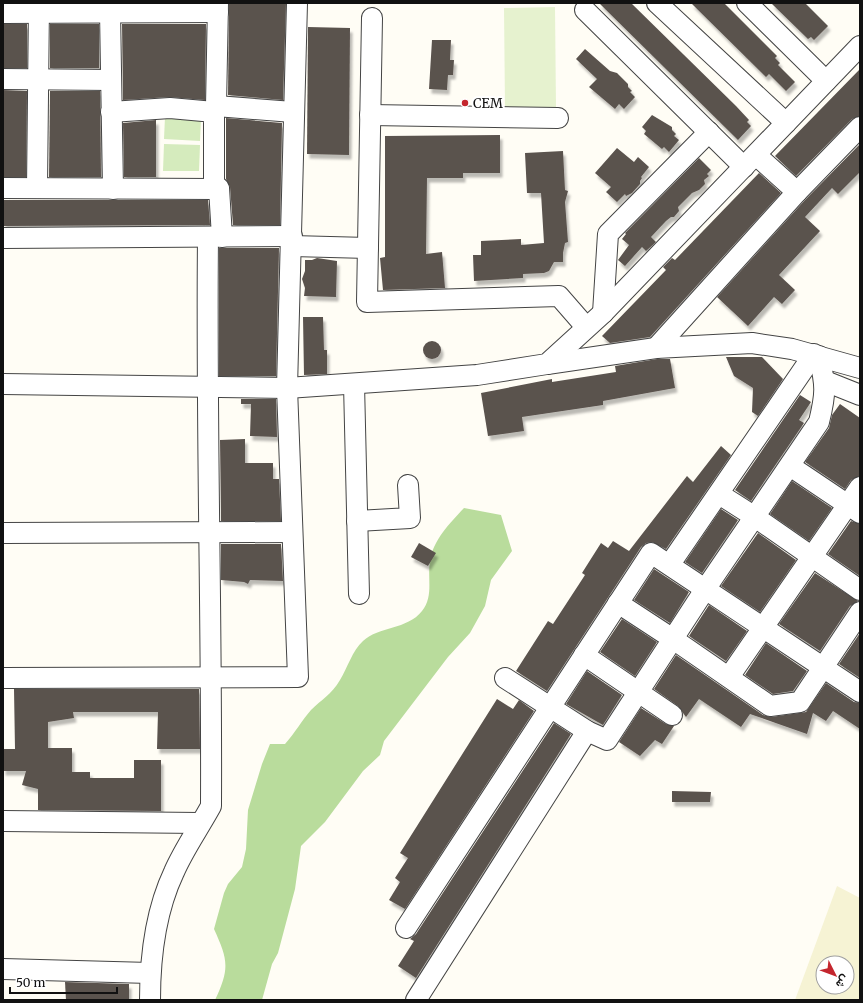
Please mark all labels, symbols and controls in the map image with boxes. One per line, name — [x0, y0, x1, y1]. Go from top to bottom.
place label: CEM — [473, 95, 503, 112]
marker: CEM — [460, 98, 470, 108]
north arrow — [815, 955, 855, 995]
scale bar — [10, 969, 117, 995]
text: ش — [833, 972, 852, 991]
text: 50 m — [16, 975, 45, 990]

